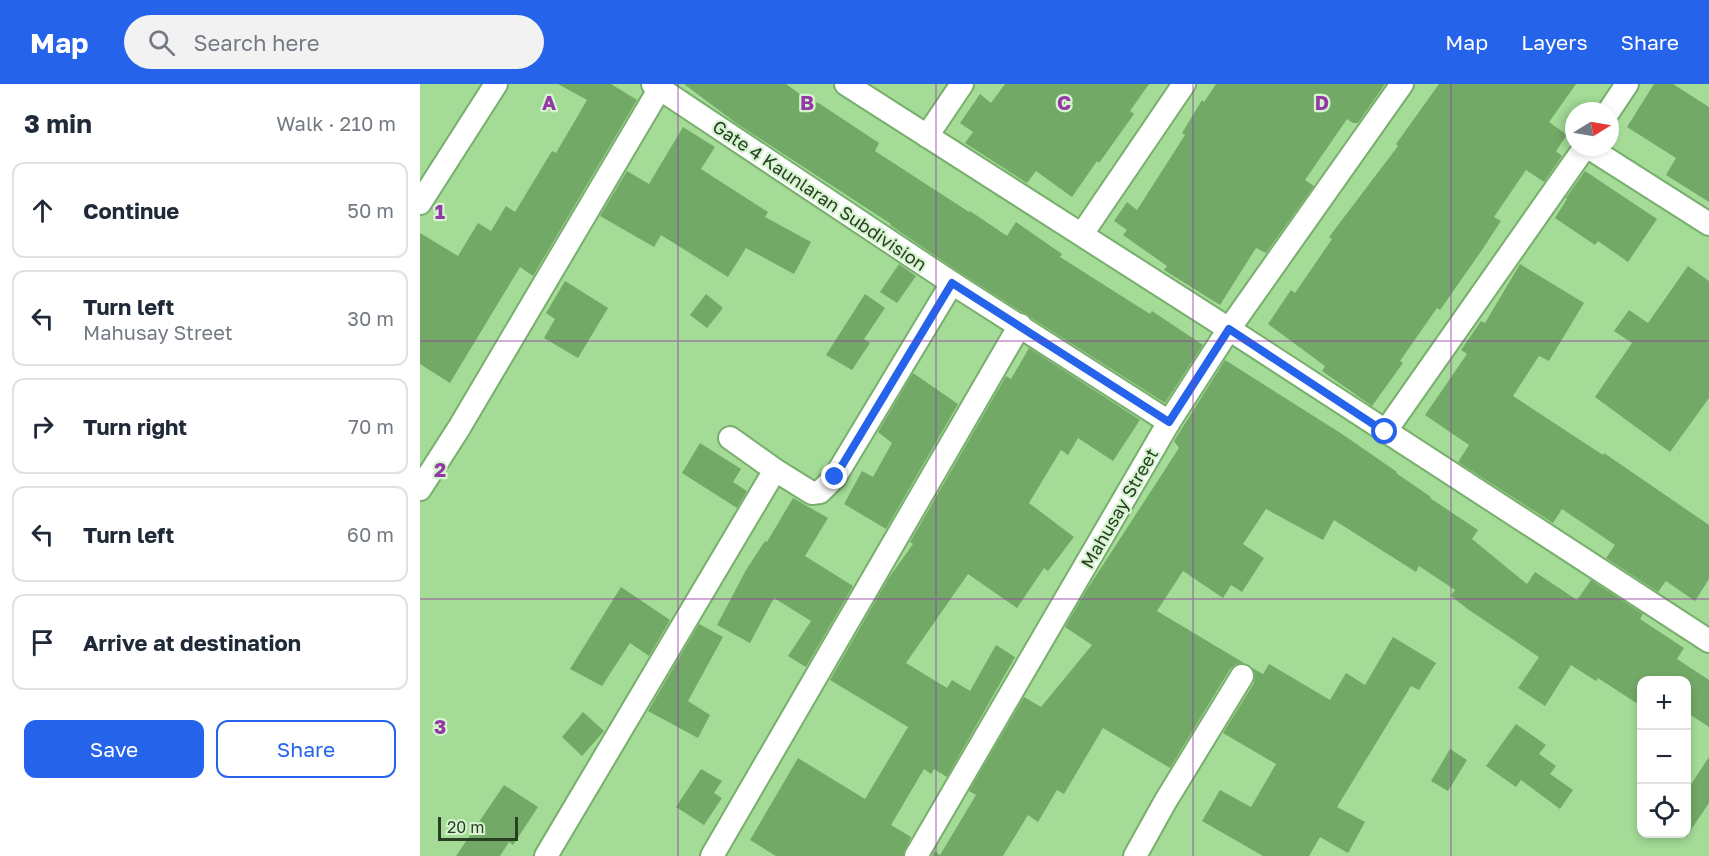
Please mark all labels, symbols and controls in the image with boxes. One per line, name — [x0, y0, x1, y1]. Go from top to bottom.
search box — [124, 15, 544, 69]
text: Map — [30, 26, 88, 59]
icon: search — [145, 26, 178, 59]
text: Search here — [193, 29, 319, 56]
text: Map — [1445, 29, 1488, 55]
text: Layers — [1521, 29, 1588, 55]
text: Share — [1621, 29, 1679, 55]
text: A — [542, 90, 556, 114]
text: B — [800, 90, 814, 114]
text: C — [1057, 90, 1071, 114]
text: D — [1315, 90, 1329, 114]
north arrow — [1565, 102, 1619, 156]
text: 3 min — [24, 108, 92, 139]
text: Walk · 210 m — [276, 111, 396, 135]
street label: Gate 4 Kaunlaran Subdivision — [709, 115, 931, 275]
icon: ahead — [26, 194, 59, 227]
text: Continue — [83, 197, 179, 224]
text: 50 m — [347, 198, 394, 222]
text: 1 — [435, 199, 445, 223]
text: Turn left — [83, 293, 174, 320]
icon: left — [26, 302, 59, 335]
text: 30 m — [347, 306, 394, 330]
text: Mahusay Street — [83, 320, 233, 344]
icon: right — [26, 410, 59, 443]
text: Turn right — [83, 413, 187, 440]
text: 70 m — [348, 414, 394, 438]
route start — [1371, 418, 1397, 444]
street label: Mahusay Street — [1076, 444, 1162, 572]
text: 2 — [434, 457, 446, 481]
route end — [821, 463, 847, 489]
icon: left — [26, 518, 59, 551]
text: Turn left — [83, 521, 174, 548]
text: 60 m — [347, 522, 394, 546]
icon: arrive — [26, 626, 59, 659]
text: Arrive at destination — [83, 629, 301, 656]
map controls — [1637, 676, 1691, 838]
button: + — [1637, 676, 1691, 730]
text: 3 — [434, 714, 446, 738]
button: Save — [24, 720, 204, 778]
button: Share — [216, 720, 396, 778]
button: − — [1637, 730, 1691, 784]
button: locate — [1637, 784, 1691, 838]
scale bar — [438, 814, 518, 842]
text: 20 m — [447, 817, 484, 837]

